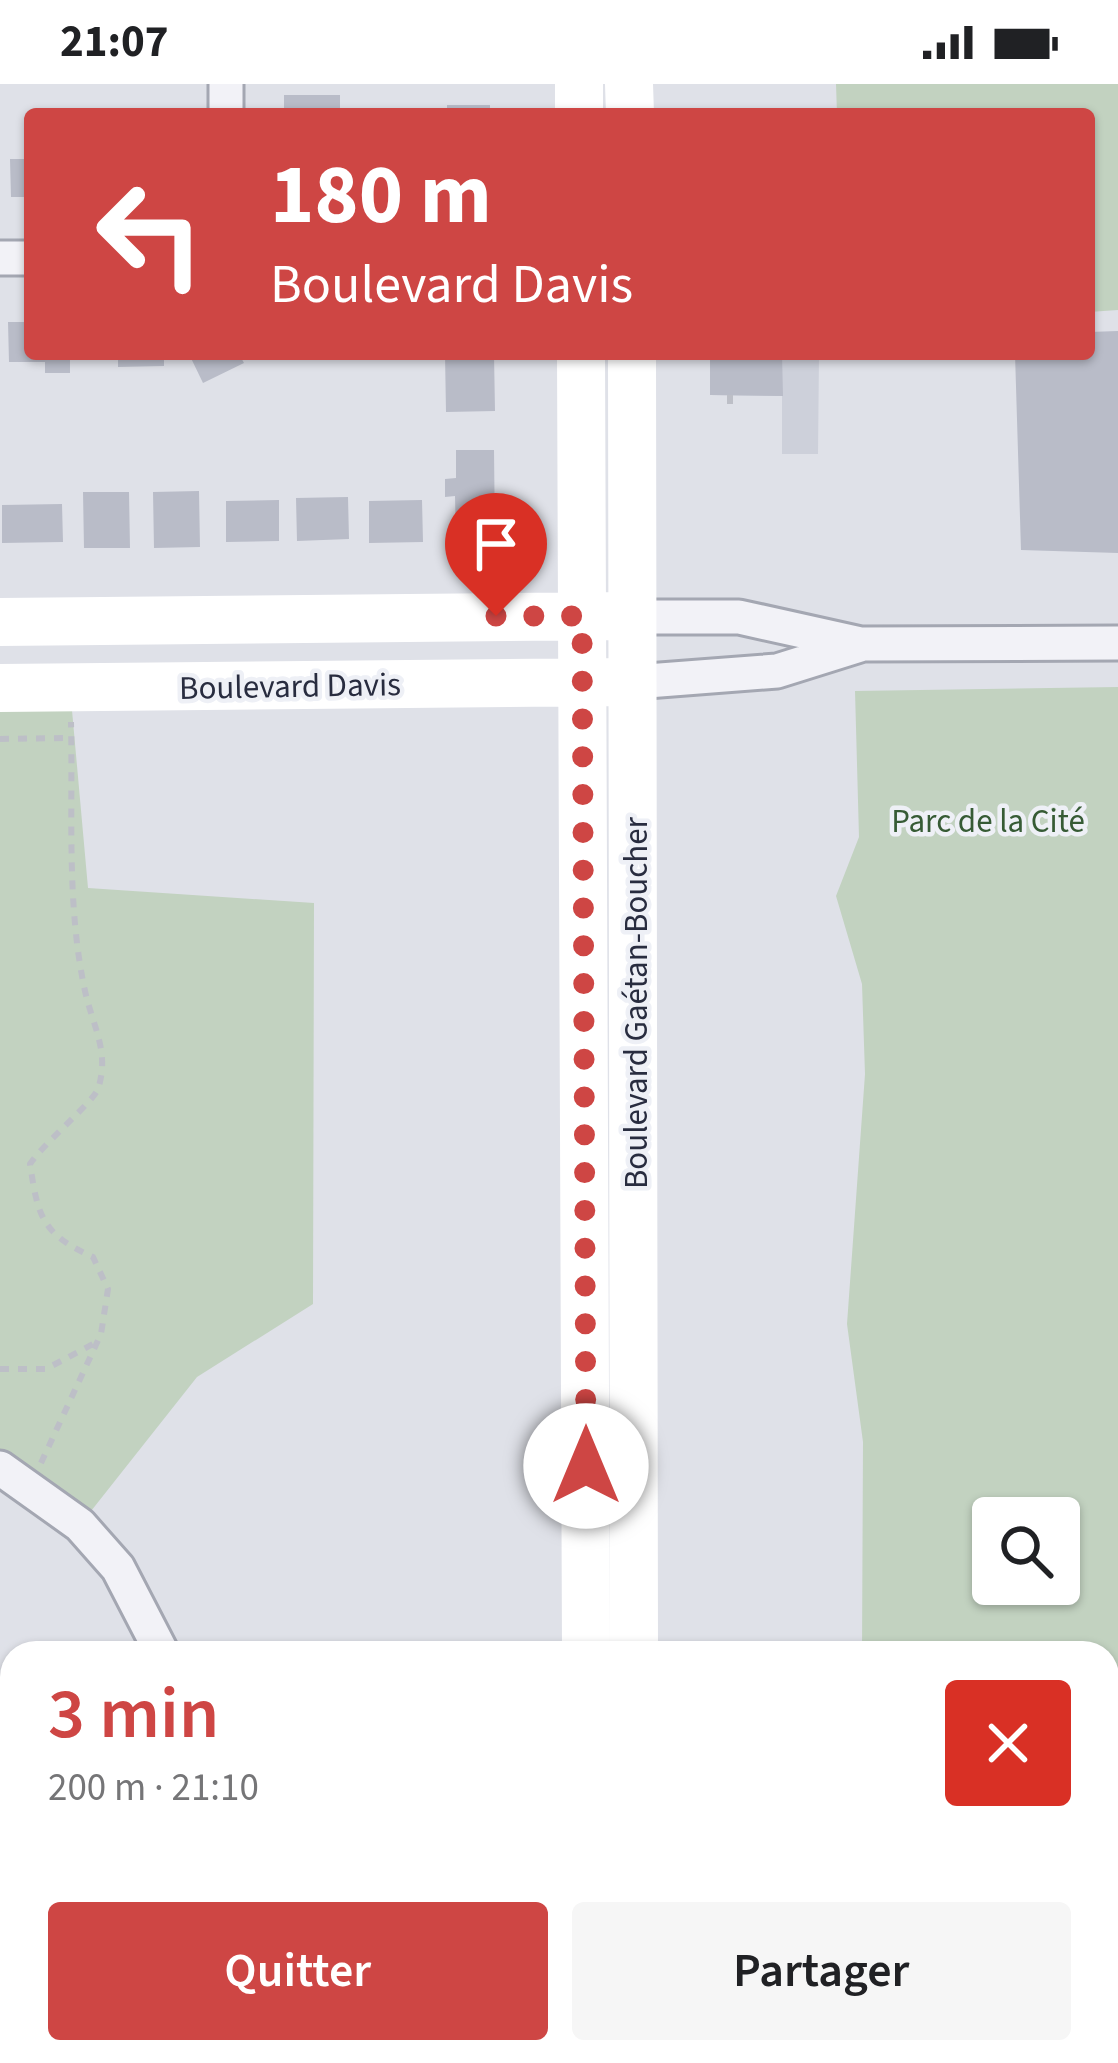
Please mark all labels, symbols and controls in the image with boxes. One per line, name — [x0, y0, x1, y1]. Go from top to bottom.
text: 21:07 — [60, 10, 169, 74]
text: 180 m — [270, 136, 492, 256]
icon: left — [72, 156, 228, 312]
text: Boulevard Davis — [270, 247, 633, 324]
pin — [445, 493, 547, 616]
icon: arrive — [463, 511, 529, 577]
street label: Boulevard Davis — [179, 661, 401, 712]
park label: Parc de la Cité — [891, 798, 1085, 845]
street label: Boulevard Gaétan-Boucher — [613, 816, 660, 1189]
position arrow — [523, 1403, 649, 1529]
map controls — [972, 1497, 1080, 1605]
button: search — [972, 1497, 1080, 1605]
text: 3 min — [48, 1663, 219, 1766]
button: close — [945, 1680, 1071, 1806]
text: 200 m · 21:10 — [48, 1760, 259, 1816]
button: Quitter — [48, 1902, 548, 2040]
button: Partager — [572, 1902, 1071, 2040]

